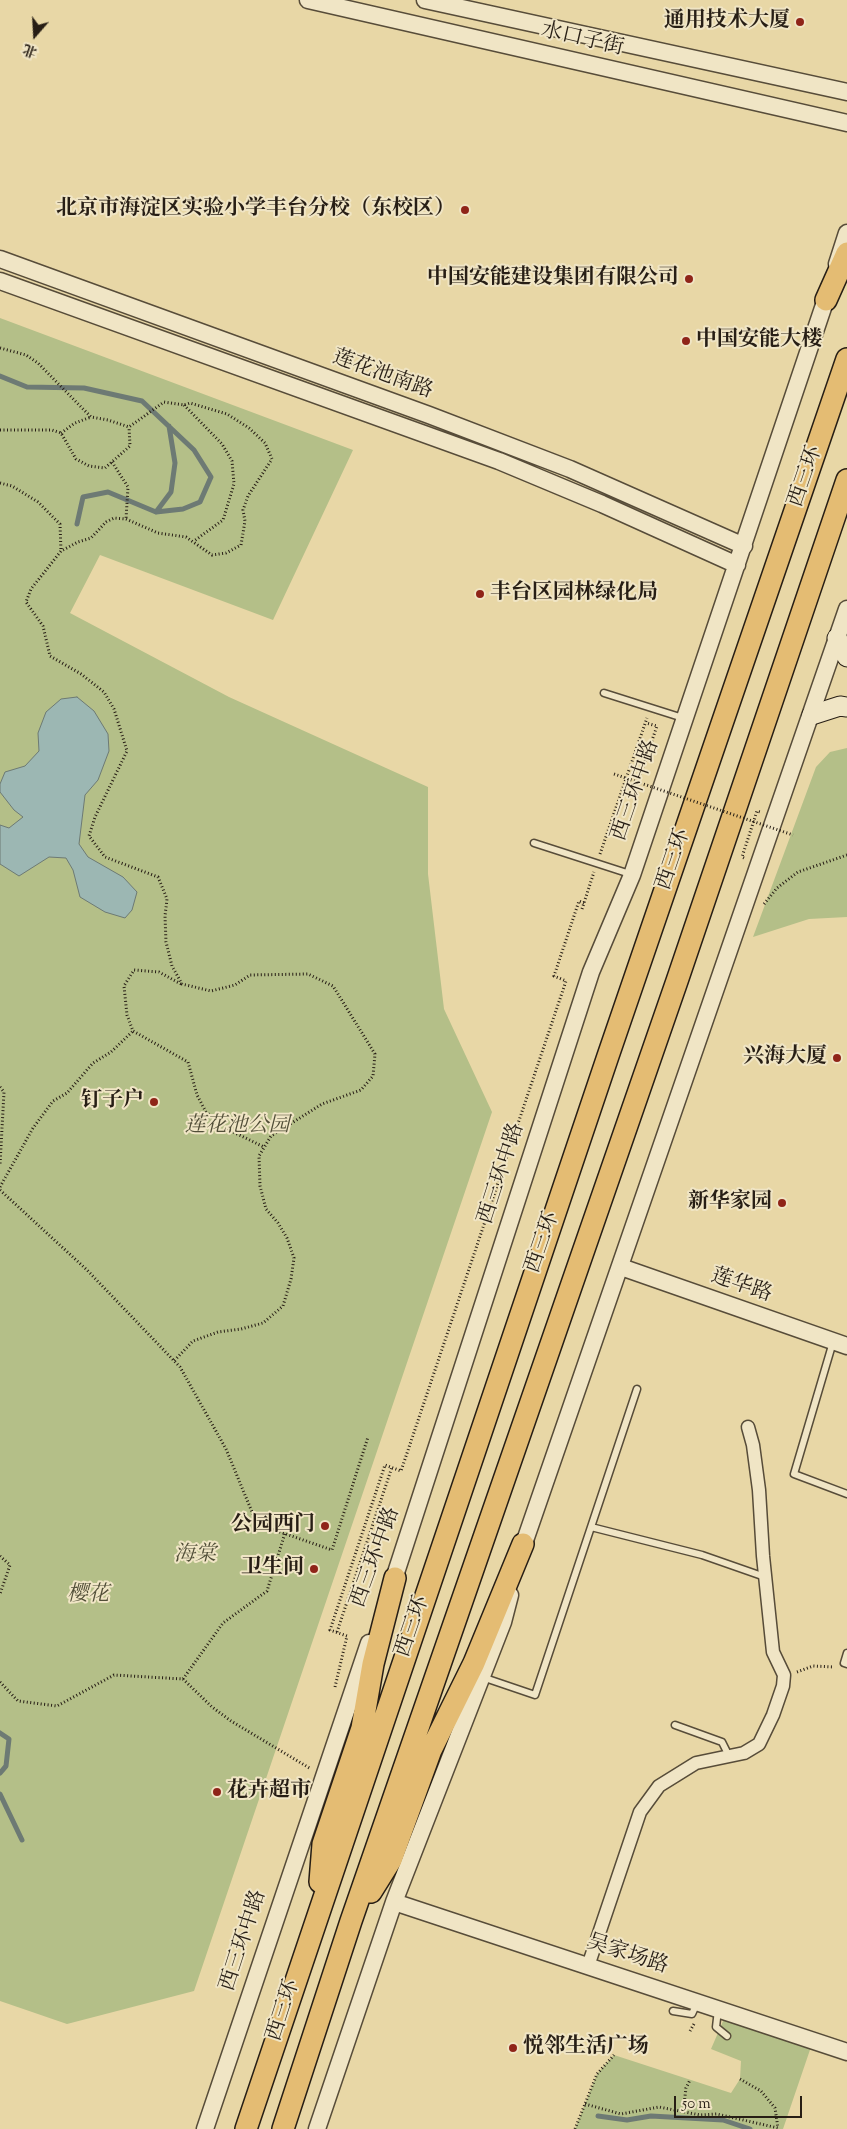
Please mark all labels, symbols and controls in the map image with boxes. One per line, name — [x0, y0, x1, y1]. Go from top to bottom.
place label: 通用技术大厦 — [664, 9, 790, 35]
north arrow — [10, 10, 60, 60]
marker: 通用技术大厦 — [794, 16, 806, 28]
street label: 水口子街 — [538, 19, 626, 63]
text: 北 — [20, 37, 40, 61]
place label: 北京市海淀区实验小学丰台分校（东校区） — [56, 197, 455, 223]
marker: 北京市海淀区实验小学丰台分校（东校区） — [459, 204, 471, 216]
place label: 中国安能建设集团有限公司 — [427, 266, 679, 292]
marker: 中国安能建设集团有限公司 — [683, 273, 695, 285]
place label: 中国安能大楼 — [696, 328, 822, 354]
marker: 中国安能大楼 — [680, 335, 692, 347]
street label: 莲花池南路 — [328, 346, 436, 406]
street label: 西三环 — [785, 443, 829, 511]
place label: 丰台区园林绿化局 — [490, 581, 658, 607]
marker: 丰台区园林绿化局 — [474, 588, 486, 600]
street label: 西三环中路 — [608, 737, 666, 845]
street label: 西三环 — [653, 826, 697, 894]
place label: 兴海大厦 — [743, 1045, 827, 1071]
marker: 兴海大厦 — [831, 1052, 843, 1064]
place label: 钉子户 — [81, 1089, 144, 1115]
marker: 钉子户 — [148, 1096, 160, 1108]
park label: 莲花池公园 — [185, 1114, 289, 1140]
street label: 西三环中路 — [475, 1120, 531, 1228]
place label: 新华家园 — [688, 1190, 772, 1216]
marker: 新华家园 — [776, 1197, 788, 1209]
street label: 西三环 — [522, 1209, 566, 1277]
street label: 莲华路 — [707, 1265, 775, 1309]
street label: 西三环中路 — [347, 1504, 407, 1612]
place label: 公园西门 — [231, 1513, 315, 1539]
marker: 公园西门 — [319, 1520, 331, 1532]
park label: 海棠 — [174, 1543, 216, 1569]
place label: 卫生间 — [241, 1556, 304, 1582]
marker: 卫生间 — [308, 1563, 320, 1575]
park label: 樱花 — [67, 1583, 109, 1609]
street label: 西三环 — [392, 1593, 436, 1661]
place label: 花卉超市 — [227, 1779, 311, 1805]
marker: 花卉超市 — [211, 1786, 223, 1798]
street label: 西三环中路 — [217, 1887, 273, 1995]
street label: 吴家场路 — [583, 1931, 671, 1981]
street label: 西三环 — [263, 1977, 307, 2045]
place label: 悦邻生活广场 — [523, 2035, 649, 2061]
marker: 悦邻生活广场 — [507, 2042, 519, 2054]
scale bar — [677, 2086, 804, 2118]
text: 50 m — [682, 2094, 711, 2115]

